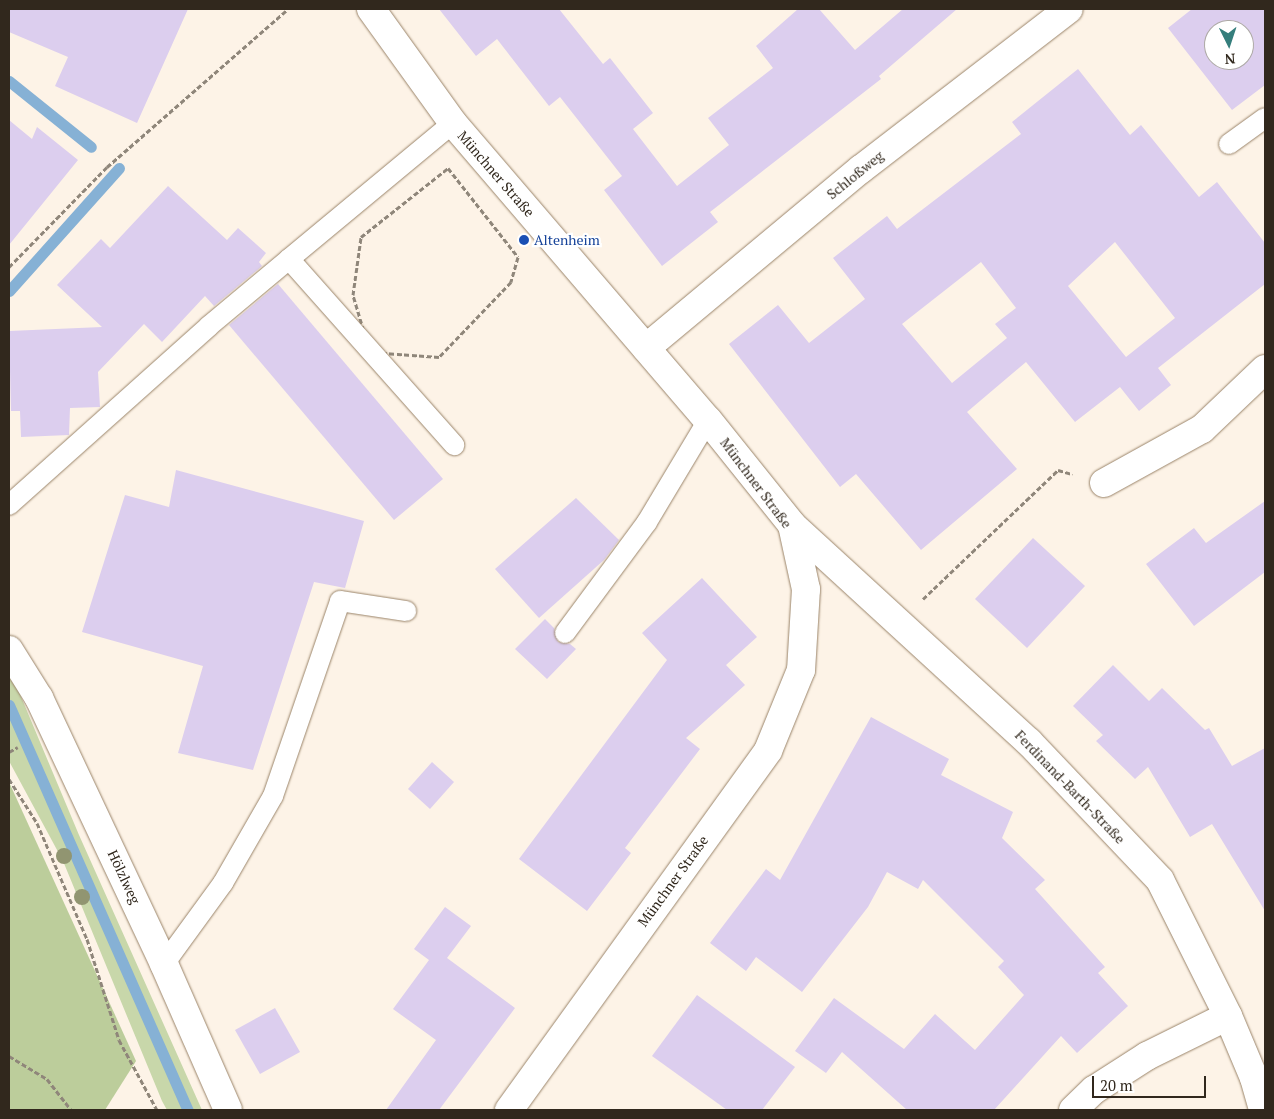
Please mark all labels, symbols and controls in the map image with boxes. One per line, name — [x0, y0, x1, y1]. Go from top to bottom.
north arrow — [1204, 20, 1254, 70]
text: N — [1224, 50, 1236, 69]
street label: Münchner Straße — [454, 128, 538, 220]
street label: Schloßweg — [823, 147, 887, 203]
place label: Altenheim — [534, 232, 600, 248]
marker: Altenheim — [518, 234, 530, 246]
street label: Münchner Straße — [717, 435, 795, 531]
street label: Ferdinand-Barth-Straße — [1012, 727, 1128, 847]
street label: Münchner Straße — [634, 832, 712, 930]
street label: Hölzlweg — [104, 847, 144, 907]
scale bar — [1094, 1066, 1208, 1098]
text: 20 m — [1100, 1075, 1133, 1095]

